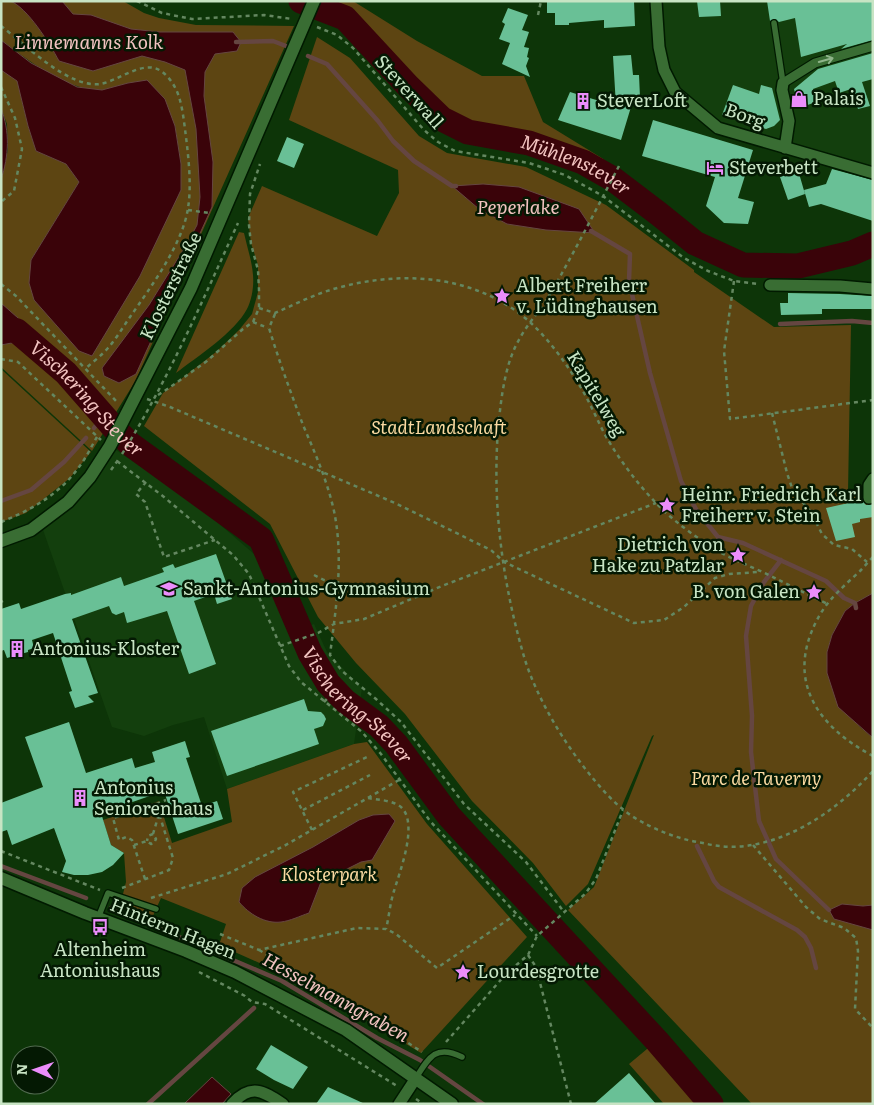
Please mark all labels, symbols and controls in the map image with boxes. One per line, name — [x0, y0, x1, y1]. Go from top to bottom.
water label: Linnemanns Kolk — [15, 27, 164, 55]
street label: Steverwall — [369, 48, 451, 134]
one-way arrow — [817, 54, 833, 64]
place label: Palais — [813, 84, 863, 111]
place label: SteverLoft — [597, 86, 688, 113]
shop icon: Palais — [789, 89, 809, 109]
building icon: SteverLoft — [573, 91, 593, 111]
street label: Borg — [722, 95, 770, 135]
water label: Mühlenstever — [517, 126, 638, 201]
place label: Steverbett — [729, 153, 819, 180]
hotel icon: Steverbett — [705, 158, 725, 178]
water label: Peperlake — [477, 192, 559, 220]
street label: Klosterstraße — [132, 227, 207, 344]
place label: Albert Freiherr v. Lüdinghausen — [516, 271, 658, 319]
place icon: Albert Freiherr v. Lüdinghausen — [492, 286, 512, 306]
water label: Vischering-Stever — [24, 333, 150, 463]
street label: Kapitelweg — [561, 345, 634, 442]
park label: StadtLandschaft — [371, 413, 507, 440]
place label: Heinr. Friedrich Karl Freiherr v. Stein — [681, 480, 862, 528]
place icon: Heinr. Friedrich Karl Freiherr v. Stein — [657, 495, 677, 515]
place label: Dietrich von Hake zu Patzlar — [592, 530, 724, 578]
place icon: Dietrich von Hake zu Patzlar — [728, 545, 748, 565]
place label: Sankt-Antonius-Gymnasium — [183, 574, 430, 601]
place label: B. von Galen — [692, 577, 800, 604]
school or university icon: Sankt-Antonius-Gymnasium — [159, 579, 179, 599]
place icon: B. von Galen — [804, 582, 824, 602]
place label: Antonius-Kloster — [31, 634, 180, 661]
building icon: Antonius-Kloster — [7, 639, 27, 659]
water label: Vischering-Stever — [296, 641, 421, 769]
park label: Parc de Taverny — [691, 764, 821, 791]
place label: Antonius Seniorenhaus — [94, 773, 212, 821]
building icon: Antonius Seniorenhaus — [70, 788, 90, 808]
park label: Klosterpark — [281, 860, 377, 887]
street label: Hinterm Hagen — [106, 890, 241, 965]
bus stop icon: Altenheim Antoniushaus — [90, 917, 110, 937]
place label: Altenheim Antoniushaus — [40, 935, 160, 983]
water label: Hesselmanngraben — [258, 944, 415, 1048]
place label: Lourdesgrotte — [477, 957, 599, 984]
place icon: Lourdesgrotte — [453, 962, 473, 982]
north arrow — [10, 1045, 60, 1095]
text: N — [11, 1063, 31, 1076]

